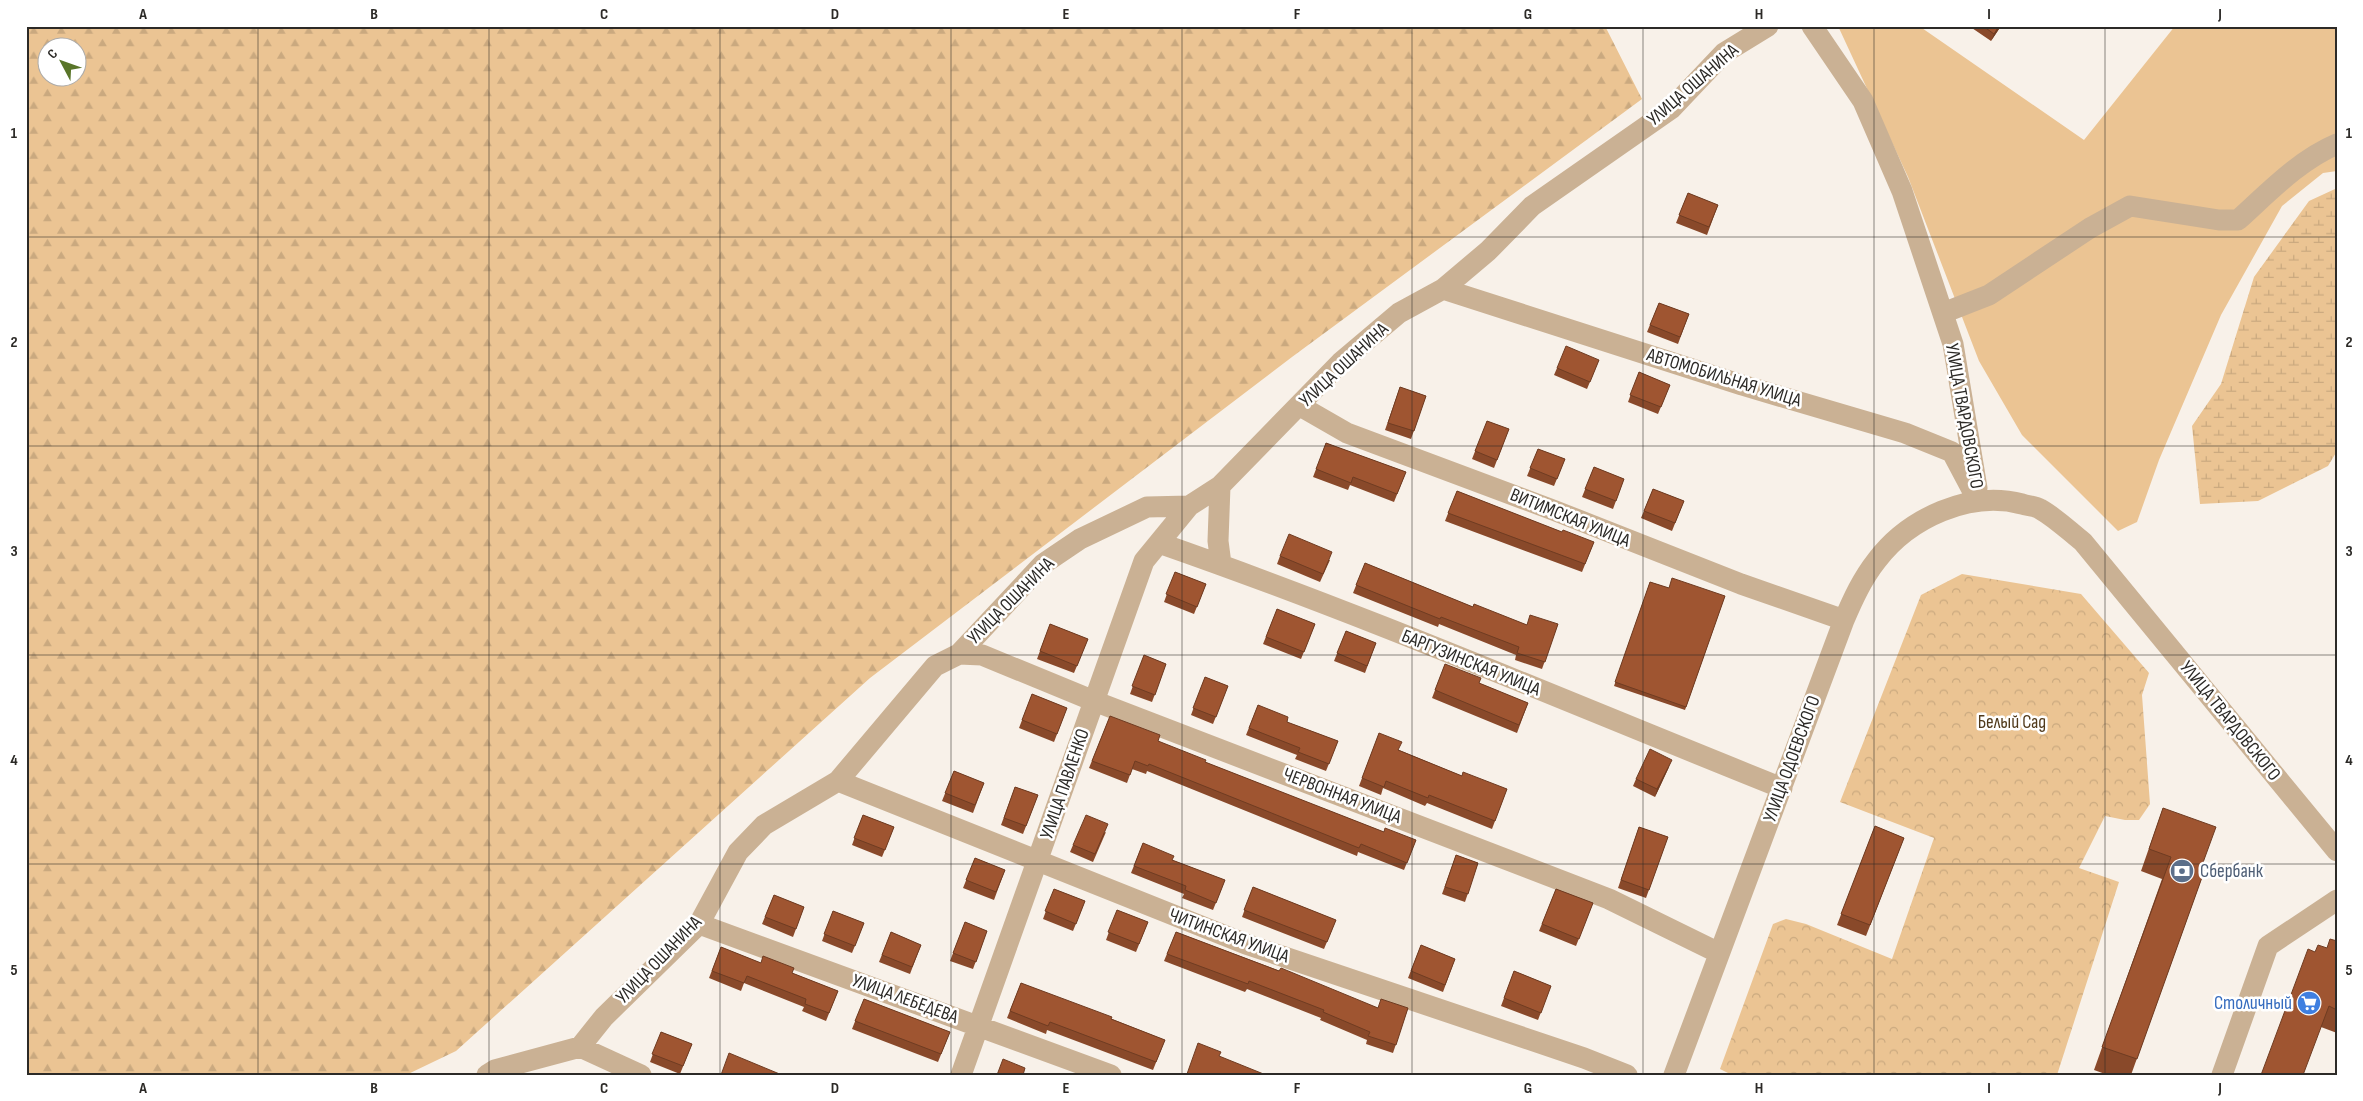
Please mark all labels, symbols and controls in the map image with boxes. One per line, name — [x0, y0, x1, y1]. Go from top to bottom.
text: A — [138, 5, 147, 24]
text: B — [370, 5, 378, 24]
text: C — [600, 5, 608, 24]
text: D — [831, 5, 839, 24]
text: E — [1063, 5, 1070, 24]
text: F — [1294, 5, 1301, 24]
text: G — [1524, 5, 1532, 24]
text: H — [1755, 5, 1763, 24]
text: I — [1987, 5, 1991, 24]
text: J — [2217, 5, 2222, 24]
north arrow — [38, 38, 88, 88]
street label: УЛИЦА ОШАНИНА — [1643, 39, 1744, 131]
text: С — [44, 46, 61, 62]
text: 1 — [11, 124, 18, 143]
text: 1 — [2346, 124, 2353, 143]
street label: УЛИЦА ОШАНИНА — [1295, 317, 1394, 412]
text: 2 — [10, 333, 18, 352]
text: 2 — [2345, 333, 2353, 352]
street label: УЛИЦА ТВАРДОВСКОГО — [1940, 341, 1988, 491]
street label: АВТОМОБИЛЬНАЯ УЛИЦА — [1643, 343, 1805, 413]
street label: ВИТИМСКАЯ УЛИЦА — [1507, 483, 1634, 553]
text: 3 — [10, 542, 18, 561]
text: 3 — [2345, 542, 2353, 561]
street label: УЛИЦА ОШАНИНА — [963, 552, 1060, 649]
street label: БАРГУЗИНСКАЯ УЛИЦА — [1398, 625, 1544, 702]
street label: УЛИЦА ТВАРДОВСКОГО — [2175, 657, 2285, 785]
street label: УЛИЦА ОДОЕВСКОГО — [1759, 693, 1825, 825]
park label: Белый Сад — [1978, 711, 2046, 734]
street label: УЛИЦА ПАВЛЕНКО — [1035, 726, 1095, 842]
text: 4 — [10, 751, 18, 770]
text: 4 — [2345, 751, 2353, 770]
street label: ЧЕРВОННАЯ УЛИЦА — [1280, 763, 1405, 829]
bank icon: Сбербанк — [2169, 858, 2195, 884]
place label: Сбербанк — [2200, 860, 2264, 883]
street label: ЧИТИНСКАЯ УЛИЦА — [1166, 904, 1293, 969]
street label: УЛИЦА ОШАНИНА — [611, 911, 707, 1009]
text: 5 — [10, 961, 18, 980]
text: 5 — [2345, 961, 2353, 980]
street label: УЛИЦА ЛЕБЕДЕВА — [849, 969, 962, 1029]
supermarket icon: Столичный — [2296, 990, 2322, 1016]
place label: Столичный — [2214, 992, 2292, 1015]
text: A — [138, 1079, 147, 1098]
text: B — [370, 1079, 378, 1098]
text: C — [600, 1079, 608, 1098]
text: D — [831, 1079, 839, 1098]
text: E — [1063, 1079, 1070, 1098]
text: F — [1294, 1079, 1301, 1098]
text: G — [1524, 1079, 1532, 1098]
text: H — [1755, 1079, 1763, 1098]
text: I — [1987, 1079, 1991, 1098]
text: J — [2217, 1079, 2222, 1098]

